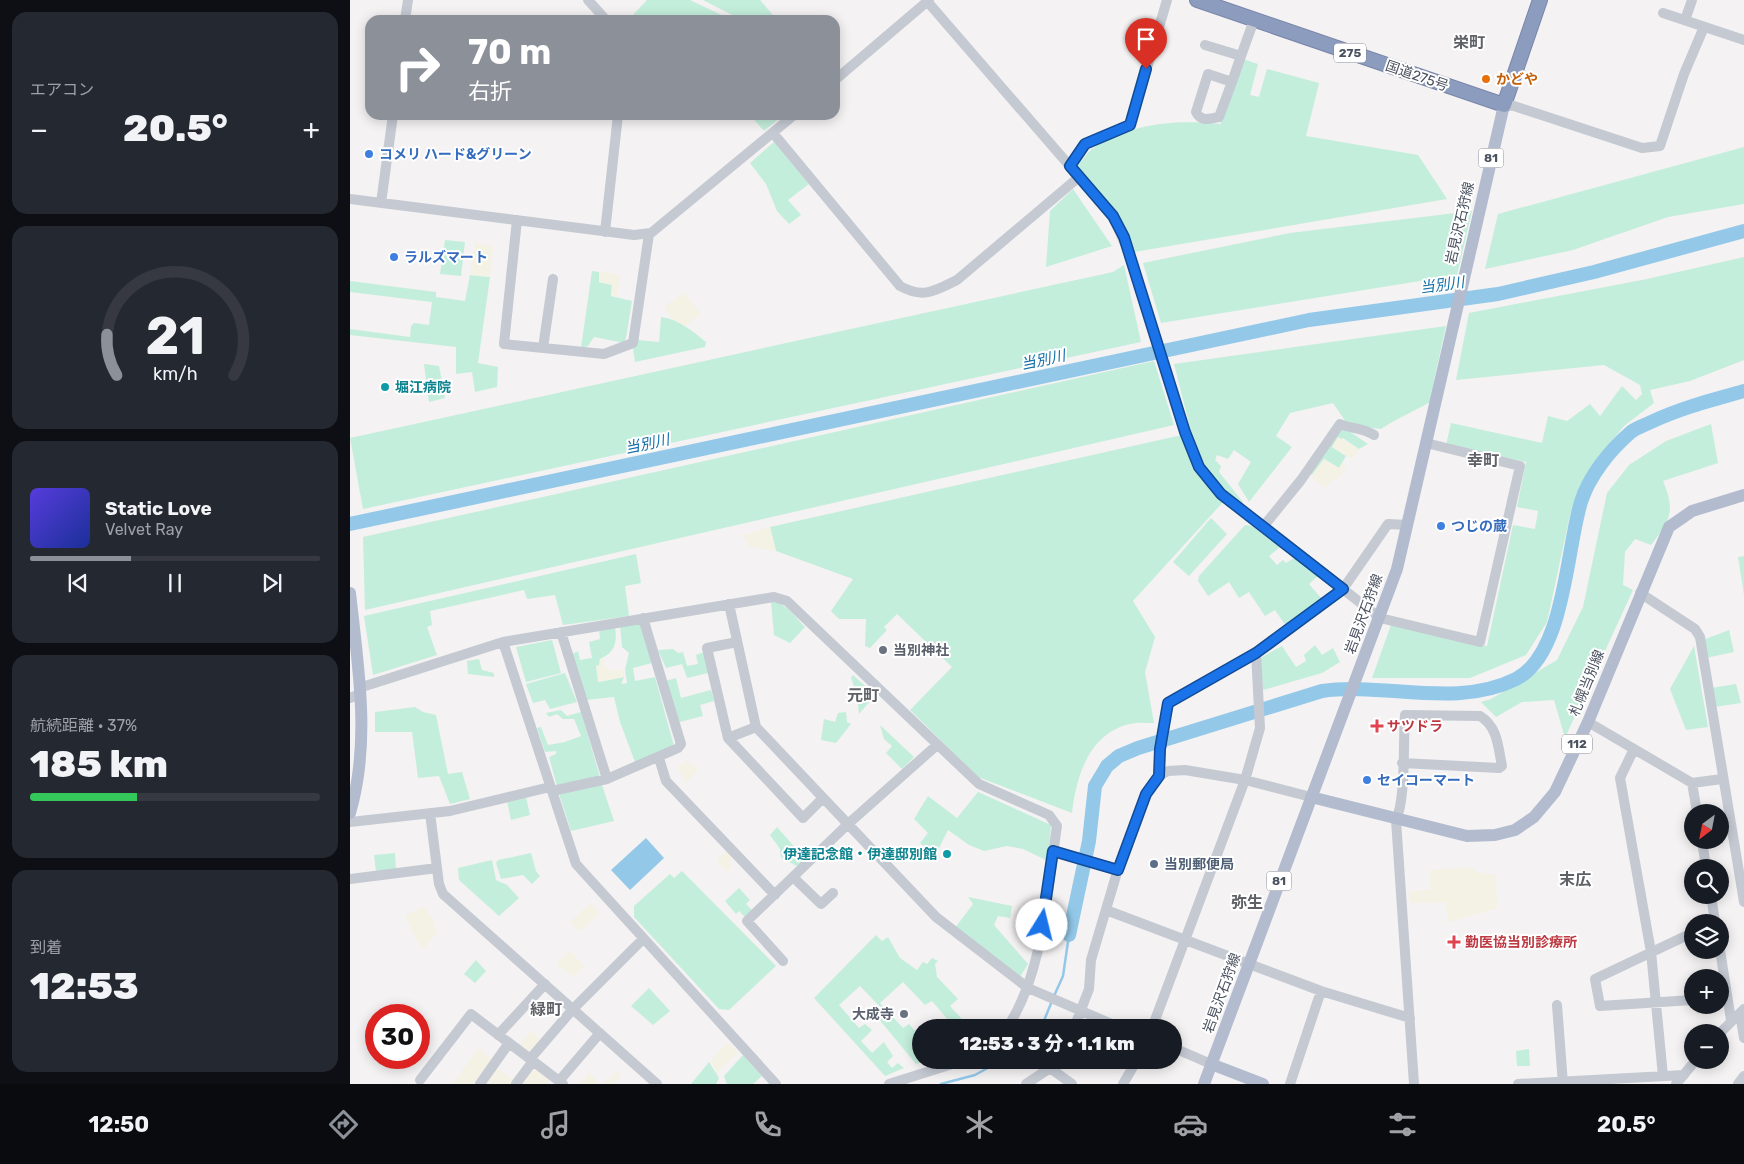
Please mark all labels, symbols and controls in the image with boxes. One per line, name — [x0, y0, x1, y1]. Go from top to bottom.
pin — [1125, 18, 1167, 69]
icon: arrive — [1132, 25, 1160, 53]
text: 70 m — [468, 31, 551, 73]
district label: 栄町 — [1453, 33, 1485, 52]
icon: right — [385, 35, 450, 100]
road number: 275 — [1334, 44, 1366, 62]
street label: 国道275号 — [1383, 57, 1451, 95]
place label: かどや — [1496, 71, 1538, 88]
marker: かどや — [1480, 73, 1492, 85]
text: 右折 — [468, 78, 512, 105]
text: エアコン — [30, 80, 94, 99]
text: 20.5° — [123, 105, 228, 151]
text: − — [30, 113, 48, 146]
text: + — [303, 113, 320, 146]
place label: コメリ ハード&グリーン — [379, 146, 532, 163]
marker: コメリ ハード&グリーン — [363, 148, 375, 160]
road number: 81 — [1478, 148, 1504, 168]
street label: 岩見沢石狩線 — [1442, 180, 1478, 266]
place label: ラルズマート — [404, 249, 488, 266]
marker: ラルズマート — [388, 251, 400, 263]
water label: 当別川 — [1418, 273, 1468, 297]
text: 21 — [145, 305, 205, 367]
water label: 当別川 — [1019, 346, 1069, 373]
text: km/h — [153, 363, 197, 384]
place label: 堀江病院 — [395, 379, 451, 396]
marker: 堀江病院 — [379, 381, 391, 393]
water label: 当別川 — [623, 430, 673, 457]
district label: 幸町 — [1467, 451, 1499, 470]
text: Static Love — [105, 497, 212, 520]
place label: つじの蔵 — [1451, 518, 1507, 535]
text: Velvet Ray — [105, 520, 183, 539]
marker: つじの蔵 — [1435, 520, 1447, 532]
icon: previous — [64, 569, 92, 597]
icon: pause — [161, 569, 189, 597]
icon: next — [258, 569, 286, 597]
street label: 岩見沢石狩線 — [1342, 572, 1386, 656]
place label: 当別神社 — [893, 642, 949, 659]
marker: 当別神社 — [877, 644, 889, 656]
street label: 札幌当別線 — [1566, 647, 1608, 719]
district label: 元町 — [847, 686, 879, 705]
text: 航続距離 · 37% — [30, 716, 137, 735]
place label: サツドラ — [1387, 718, 1443, 735]
marker: サツドラ — [1371, 720, 1383, 732]
road number: 112 — [1562, 734, 1592, 754]
text: 185 km — [30, 741, 168, 787]
place label: セイコーマート — [1377, 772, 1475, 789]
marker: セイコーマート — [1361, 774, 1373, 786]
north arrow — [1684, 804, 1729, 849]
map controls — [1684, 804, 1729, 1069]
place label: 伊達記念館・伊達邸別館 — [783, 846, 937, 863]
marker: 伊達記念館・伊達邸別館 — [941, 848, 953, 860]
place label: 当別郵便局 — [1164, 856, 1234, 873]
marker: 当別郵便局 — [1148, 858, 1160, 870]
button: search — [1684, 859, 1729, 904]
district label: 末広 — [1559, 870, 1592, 889]
road number: 81 — [1266, 871, 1292, 890]
district label: 弥生 — [1231, 893, 1263, 912]
position arrow — [1015, 898, 1067, 950]
button: layers — [1684, 914, 1729, 959]
place label: 勤医協当別診療所 — [1465, 934, 1577, 951]
marker: 勤医協当別診療所 — [1447, 935, 1461, 949]
text: 到着 — [30, 938, 62, 957]
street label: 岩見沢石狩線 — [1200, 951, 1244, 1035]
text: 12:53 — [30, 963, 139, 1009]
button: + — [1684, 969, 1729, 1014]
district label: 緑町 — [530, 1000, 562, 1019]
speed limit sign: 30 — [365, 1004, 430, 1069]
place label: 大成寺 — [852, 1006, 894, 1023]
marker: 大成寺 — [898, 1008, 910, 1020]
button: − — [1684, 1024, 1729, 1069]
text: 12:53 · 3 分 · 1.1 km — [959, 1032, 1135, 1055]
icon: directions — [326, 1107, 361, 1142]
icon: music — [538, 1107, 573, 1142]
icon: phone — [750, 1107, 785, 1142]
icon: climate — [962, 1107, 997, 1142]
icon: car — [1173, 1107, 1208, 1142]
icon: filters — [1385, 1107, 1420, 1142]
text: 12:50 — [88, 1111, 149, 1138]
text: 20.5° — [1597, 1111, 1656, 1138]

